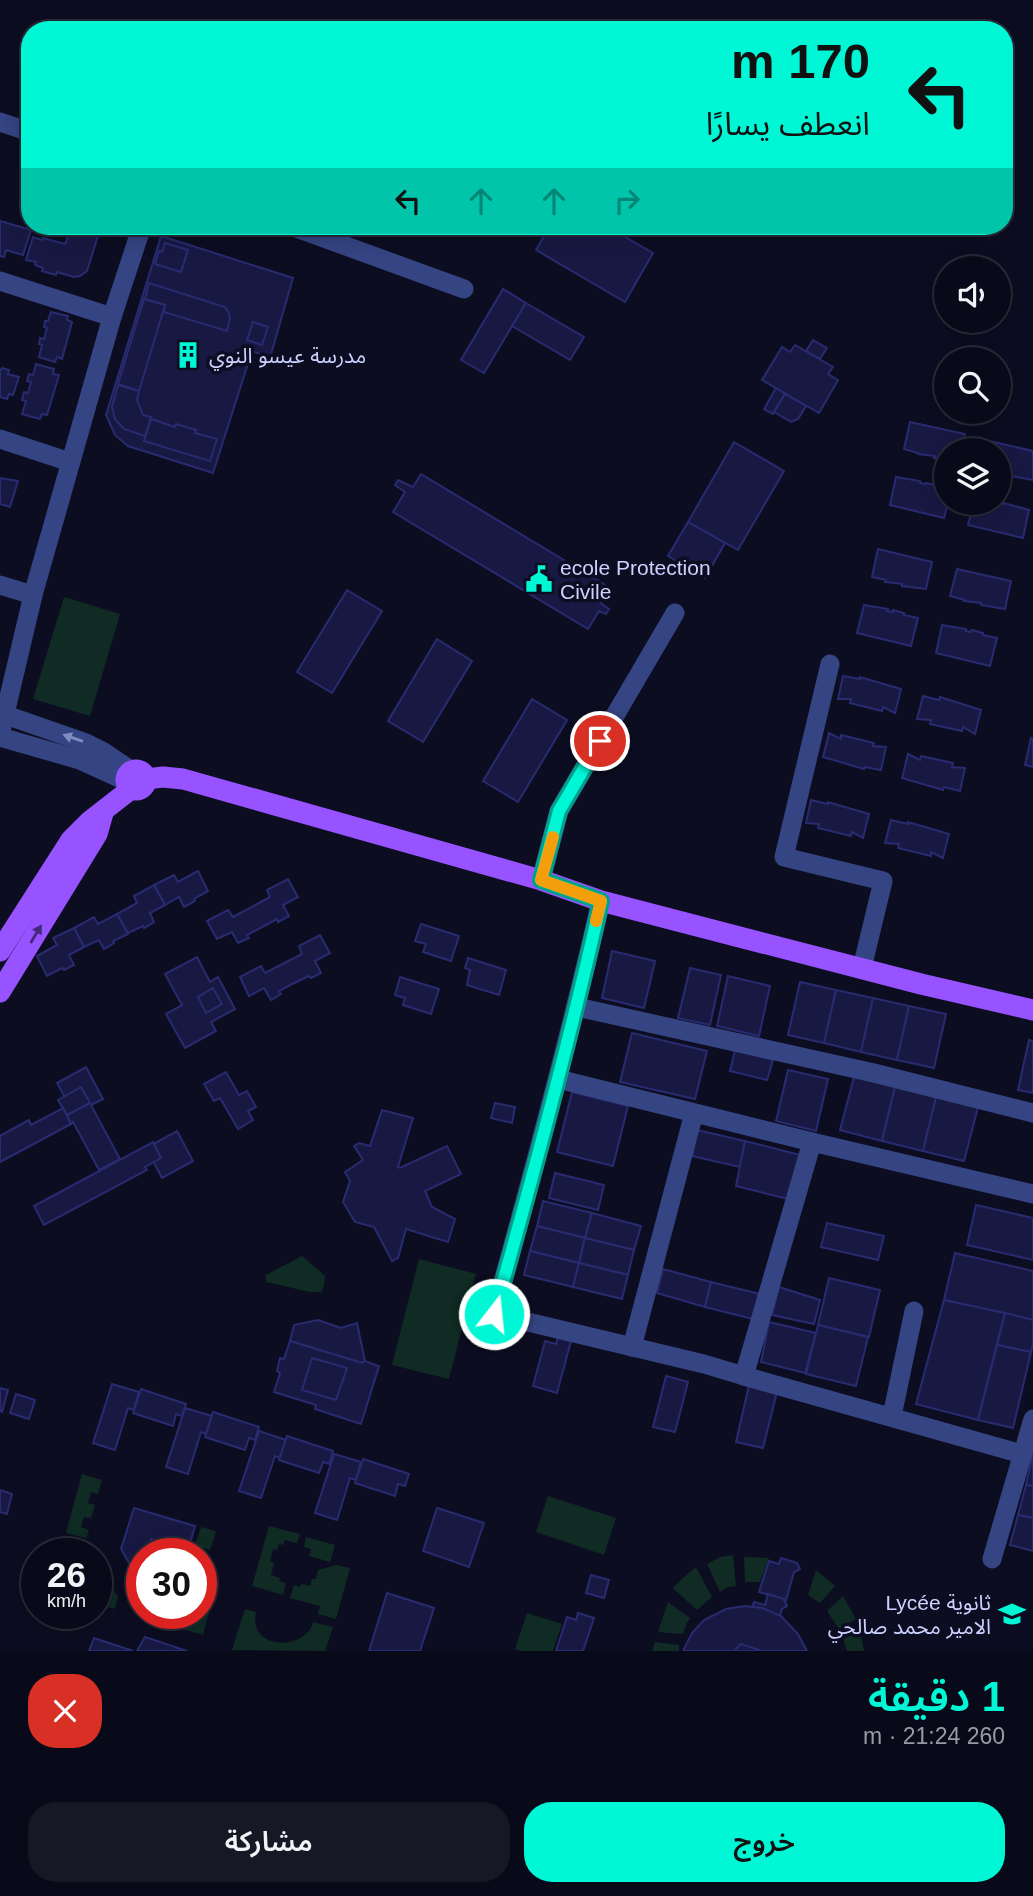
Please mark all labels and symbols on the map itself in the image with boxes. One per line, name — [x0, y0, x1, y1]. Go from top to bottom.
building icon: مدرسة عيسو النوي — [173, 340, 203, 370]
place label: مدرسة عيسو النوي — [209, 344, 366, 371]
place label: ecole Protection Civile — [560, 556, 711, 603]
public building icon: ecole Protection Civile — [524, 564, 554, 594]
pin — [570, 711, 630, 771]
one-way arrow — [62, 732, 83, 743]
one-way arrow — [29, 924, 42, 943]
position arrow — [457, 1277, 531, 1351]
speed limit sign: 30 — [126, 1538, 217, 1629]
place label: Lycée ثانوية الامير محمد صالحي — [828, 1591, 991, 1642]
school or university icon: Lycée ثانوية الامير محمد صالحي — [997, 1599, 1027, 1629]

